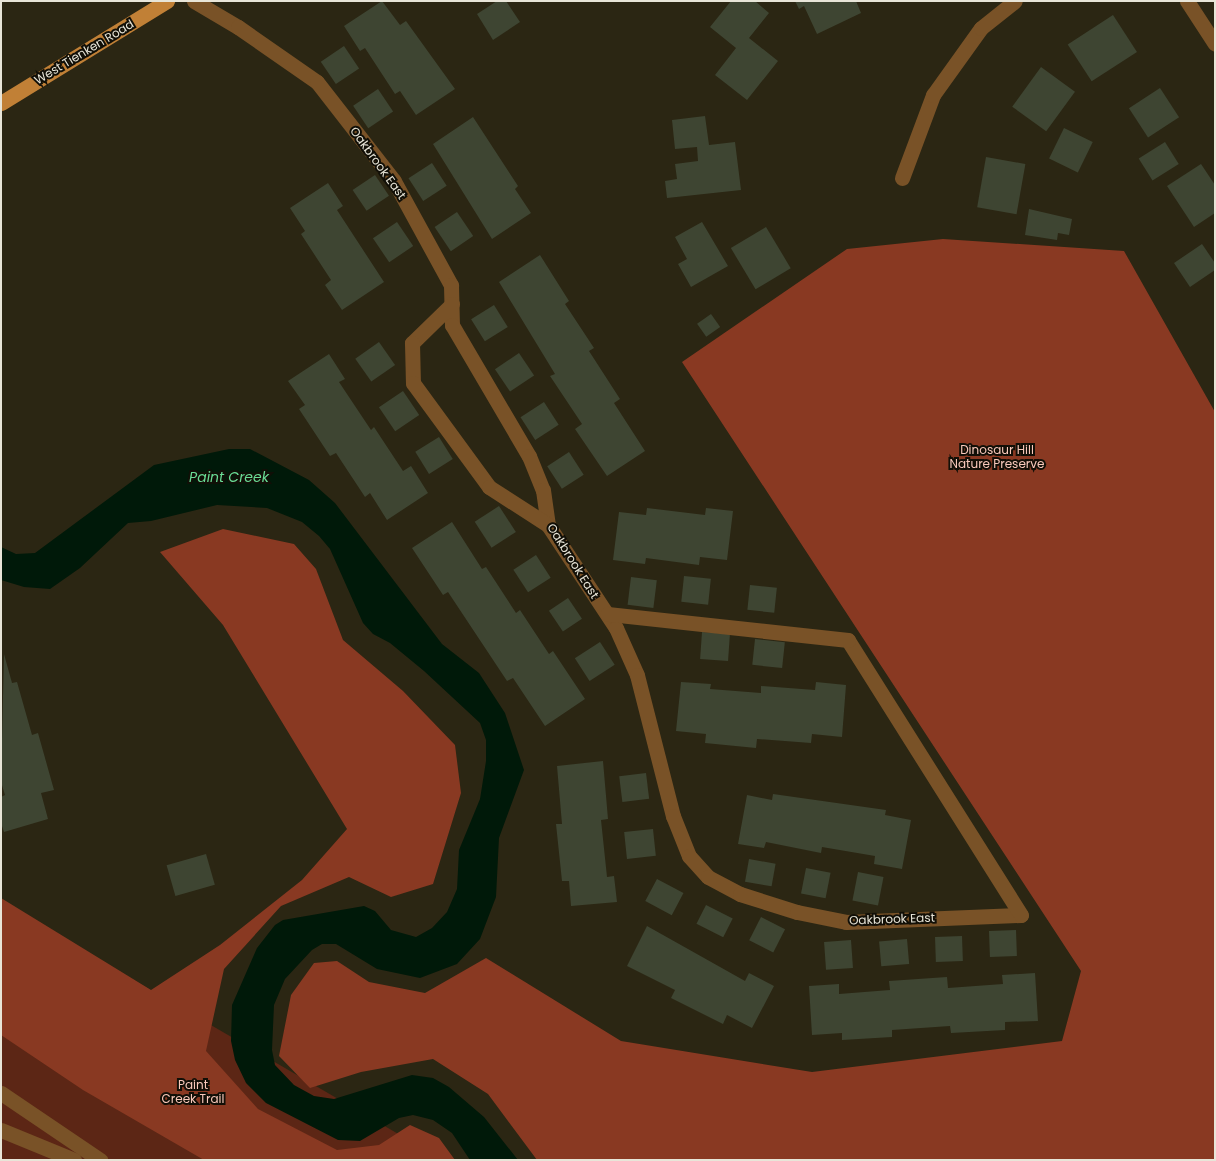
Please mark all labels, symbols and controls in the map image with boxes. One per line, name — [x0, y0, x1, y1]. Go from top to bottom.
street label: West Tienken Road — [32, 17, 136, 87]
street label: Oakbrook East — [347, 124, 409, 202]
park label: Dinosaur Hill Nature Preserve — [950, 443, 1044, 471]
water label: Paint Creek — [189, 469, 269, 485]
street label: Oakbrook East — [544, 521, 602, 601]
street label: Oakbrook East — [849, 910, 935, 928]
park label: Paint Creek Trail — [162, 1078, 224, 1106]

